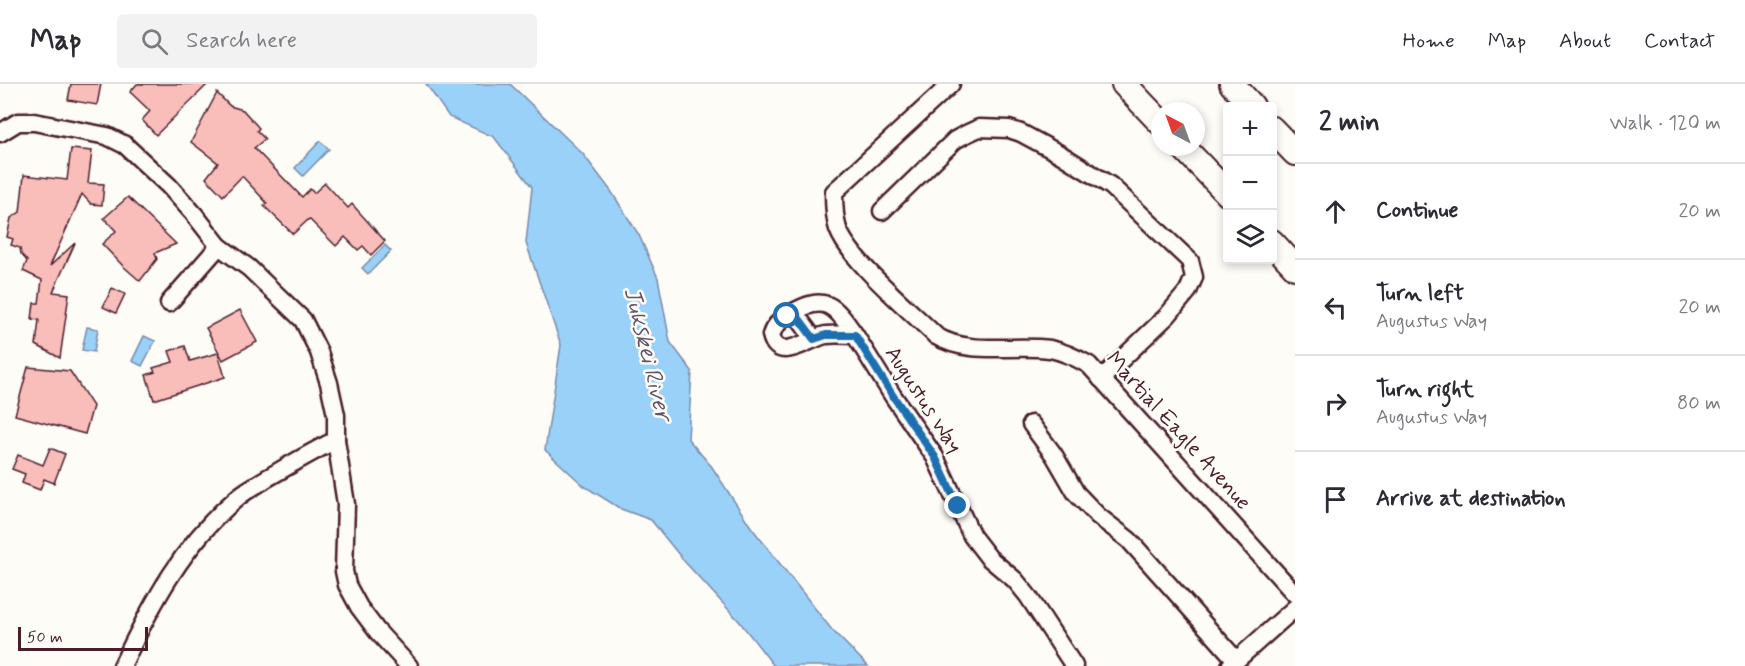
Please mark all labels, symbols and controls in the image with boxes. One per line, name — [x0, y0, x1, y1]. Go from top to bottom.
search box — [117, 14, 537, 68]
text: Map — [30, 23, 81, 60]
icon: search — [138, 25, 171, 58]
text: Search here — [186, 27, 297, 55]
text: Home — [1403, 27, 1455, 55]
text: Map — [1488, 27, 1526, 55]
text: About — [1559, 27, 1611, 55]
text: Contact — [1644, 27, 1715, 55]
north arrow — [1151, 102, 1205, 156]
map controls — [1223, 102, 1277, 264]
button: + — [1223, 102, 1277, 156]
text: 2 min — [1319, 106, 1380, 140]
text: Walk · 120 m — [1610, 110, 1721, 137]
button: − — [1223, 156, 1277, 210]
icon: ahead — [1319, 195, 1352, 228]
text: Continue — [1376, 197, 1458, 225]
text: 20 m — [1678, 198, 1721, 225]
button: layers — [1223, 210, 1277, 264]
text: Turn left — [1376, 280, 1464, 308]
water label: Jukskei River — [615, 284, 679, 427]
icon: left — [1319, 291, 1352, 324]
text: 20 m — [1678, 294, 1721, 321]
route start — [773, 302, 799, 328]
text: Augustus Way — [1376, 308, 1487, 335]
street label: Augustus Way — [877, 341, 968, 459]
street label: Martial Eagle Avenue — [1099, 346, 1257, 517]
text: Turn right — [1376, 376, 1474, 404]
icon: right — [1319, 387, 1352, 420]
text: 80 m — [1677, 390, 1721, 417]
text: Augustus Way — [1376, 404, 1487, 431]
icon: arrive — [1319, 483, 1352, 516]
text: Arrive at destination — [1376, 485, 1566, 513]
route end — [944, 492, 970, 518]
scale bar — [18, 624, 148, 652]
text: 50 m — [27, 627, 63, 648]

